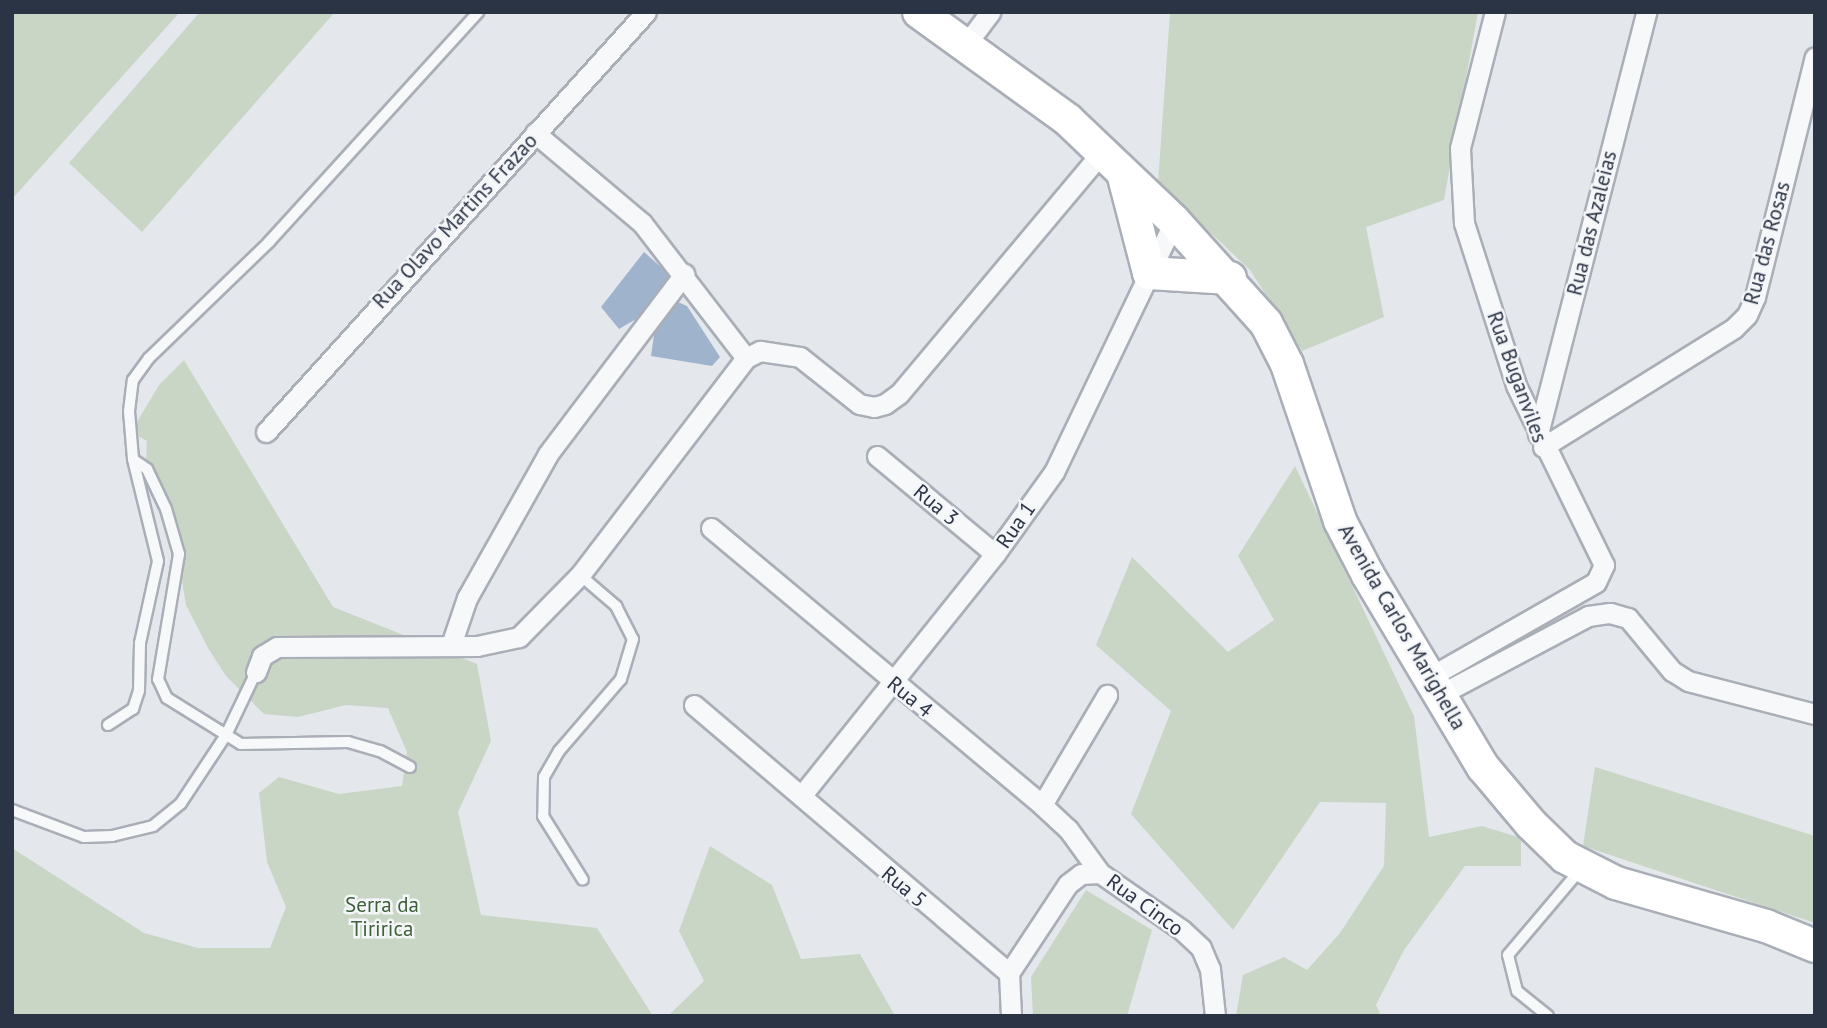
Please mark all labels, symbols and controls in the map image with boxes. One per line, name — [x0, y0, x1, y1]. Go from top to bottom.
street label: Rua Olavo Martins Frazao — [367, 128, 543, 314]
street label: Rua das Azaleias — [1562, 148, 1622, 298]
street label: Rua das Rosas — [1738, 179, 1796, 307]
street label: Rua Buganviles — [1482, 308, 1552, 446]
street label: Rua 3 — [908, 479, 964, 531]
street label: Rua 1 — [991, 497, 1041, 553]
street label: Avenida Carlos Marighella — [1333, 520, 1471, 734]
street label: Rua 4 — [882, 671, 938, 723]
street label: Rua 5 — [876, 861, 932, 913]
street label: Rua Cinco — [1102, 869, 1188, 941]
park label: Serra da Tiririca — [345, 892, 419, 942]

